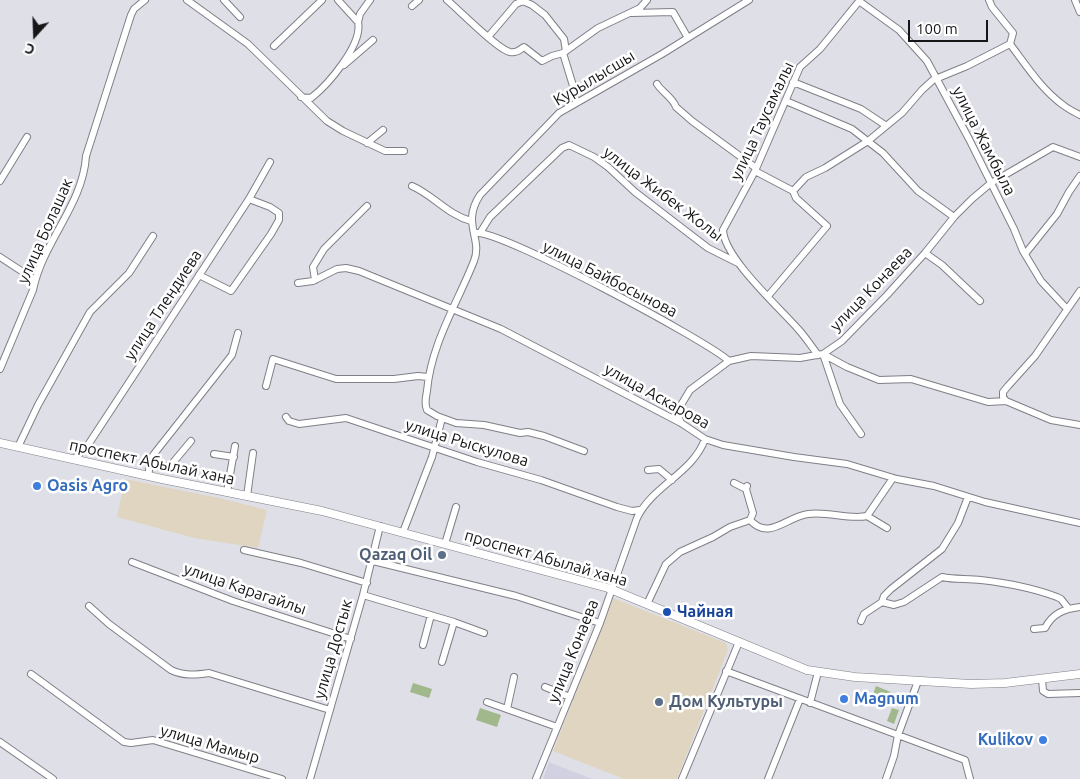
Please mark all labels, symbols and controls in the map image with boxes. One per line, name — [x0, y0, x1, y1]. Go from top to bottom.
north arrow — [10, 10, 60, 60]
scale bar — [910, 10, 990, 42]
text: 100 m — [916, 20, 958, 37]
text: С — [23, 40, 37, 58]
street label: Курылысшы — [550, 46, 638, 110]
street label: улица Таусамалы — [726, 59, 798, 183]
street label: улица Жамбыла — [948, 83, 1020, 199]
street label: улица Жибек Жолы — [599, 143, 727, 245]
street label: улица Болашак — [13, 175, 77, 287]
street label: улица Байбосынова — [539, 237, 681, 321]
street label: улица Конаева — [826, 243, 916, 335]
street label: улица Тлендиева — [120, 246, 206, 364]
street label: улица Аскарова — [601, 359, 713, 433]
street label: улица Рыскулова — [403, 415, 531, 471]
street label: проспект Абылай хана — [68, 435, 236, 489]
place label: Oasis Agro — [47, 476, 128, 496]
marker: Oasis Agro — [31, 480, 43, 492]
street label: проспект Абылай хана — [462, 526, 630, 590]
place label: Qazaq Oil — [359, 545, 432, 565]
marker: Qazaq Oil — [436, 549, 448, 561]
street label: улица Карагайлы — [181, 559, 309, 619]
street label: улица Конаева — [544, 596, 602, 706]
street label: улица Достык — [310, 597, 356, 701]
place label: Чайная — [677, 602, 733, 622]
marker: Чайная — [661, 606, 673, 618]
place label: Magnum — [854, 689, 919, 709]
place label: Дом Культуры — [669, 692, 783, 712]
marker: Magnum — [838, 693, 850, 705]
marker: Дом Культуры — [653, 696, 665, 708]
street label: улица Мамыр — [158, 721, 262, 767]
place label: Kulikov — [978, 730, 1033, 750]
marker: Kulikov — [1037, 734, 1049, 746]

